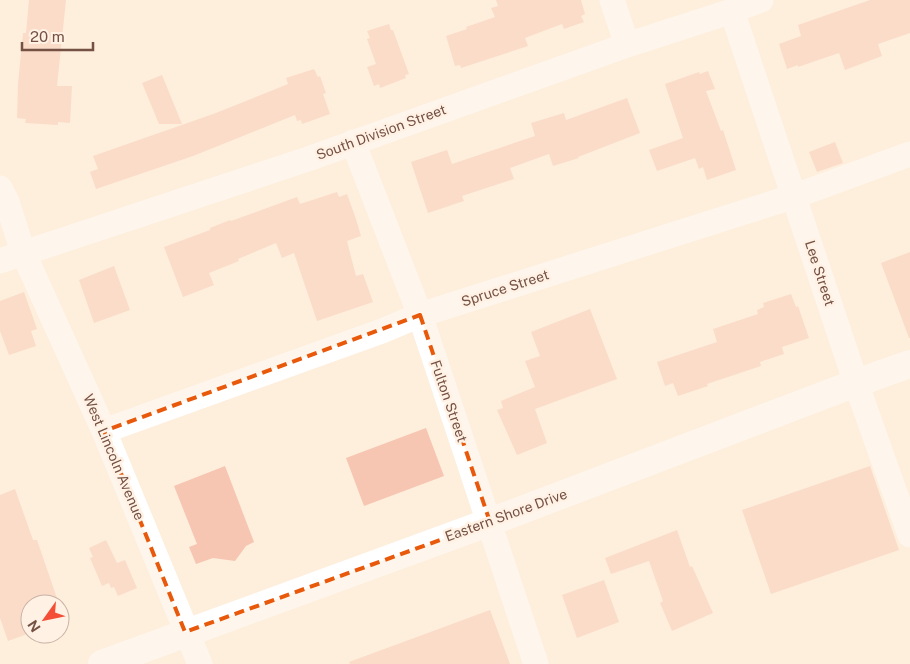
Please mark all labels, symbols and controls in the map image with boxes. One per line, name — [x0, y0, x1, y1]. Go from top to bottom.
scale bar — [22, 20, 94, 52]
text: 20 m — [30, 28, 65, 45]
street label: South Division Street — [314, 101, 448, 163]
street label: Lee Street — [802, 238, 838, 308]
street label: Spruce Street — [459, 266, 551, 310]
street label: Fulton Street — [427, 358, 471, 444]
street label: West Lincoln Avenue — [80, 392, 148, 522]
street label: Eastern Shore Drive — [443, 485, 569, 545]
north arrow — [20, 594, 70, 644]
text: N — [24, 617, 44, 635]

